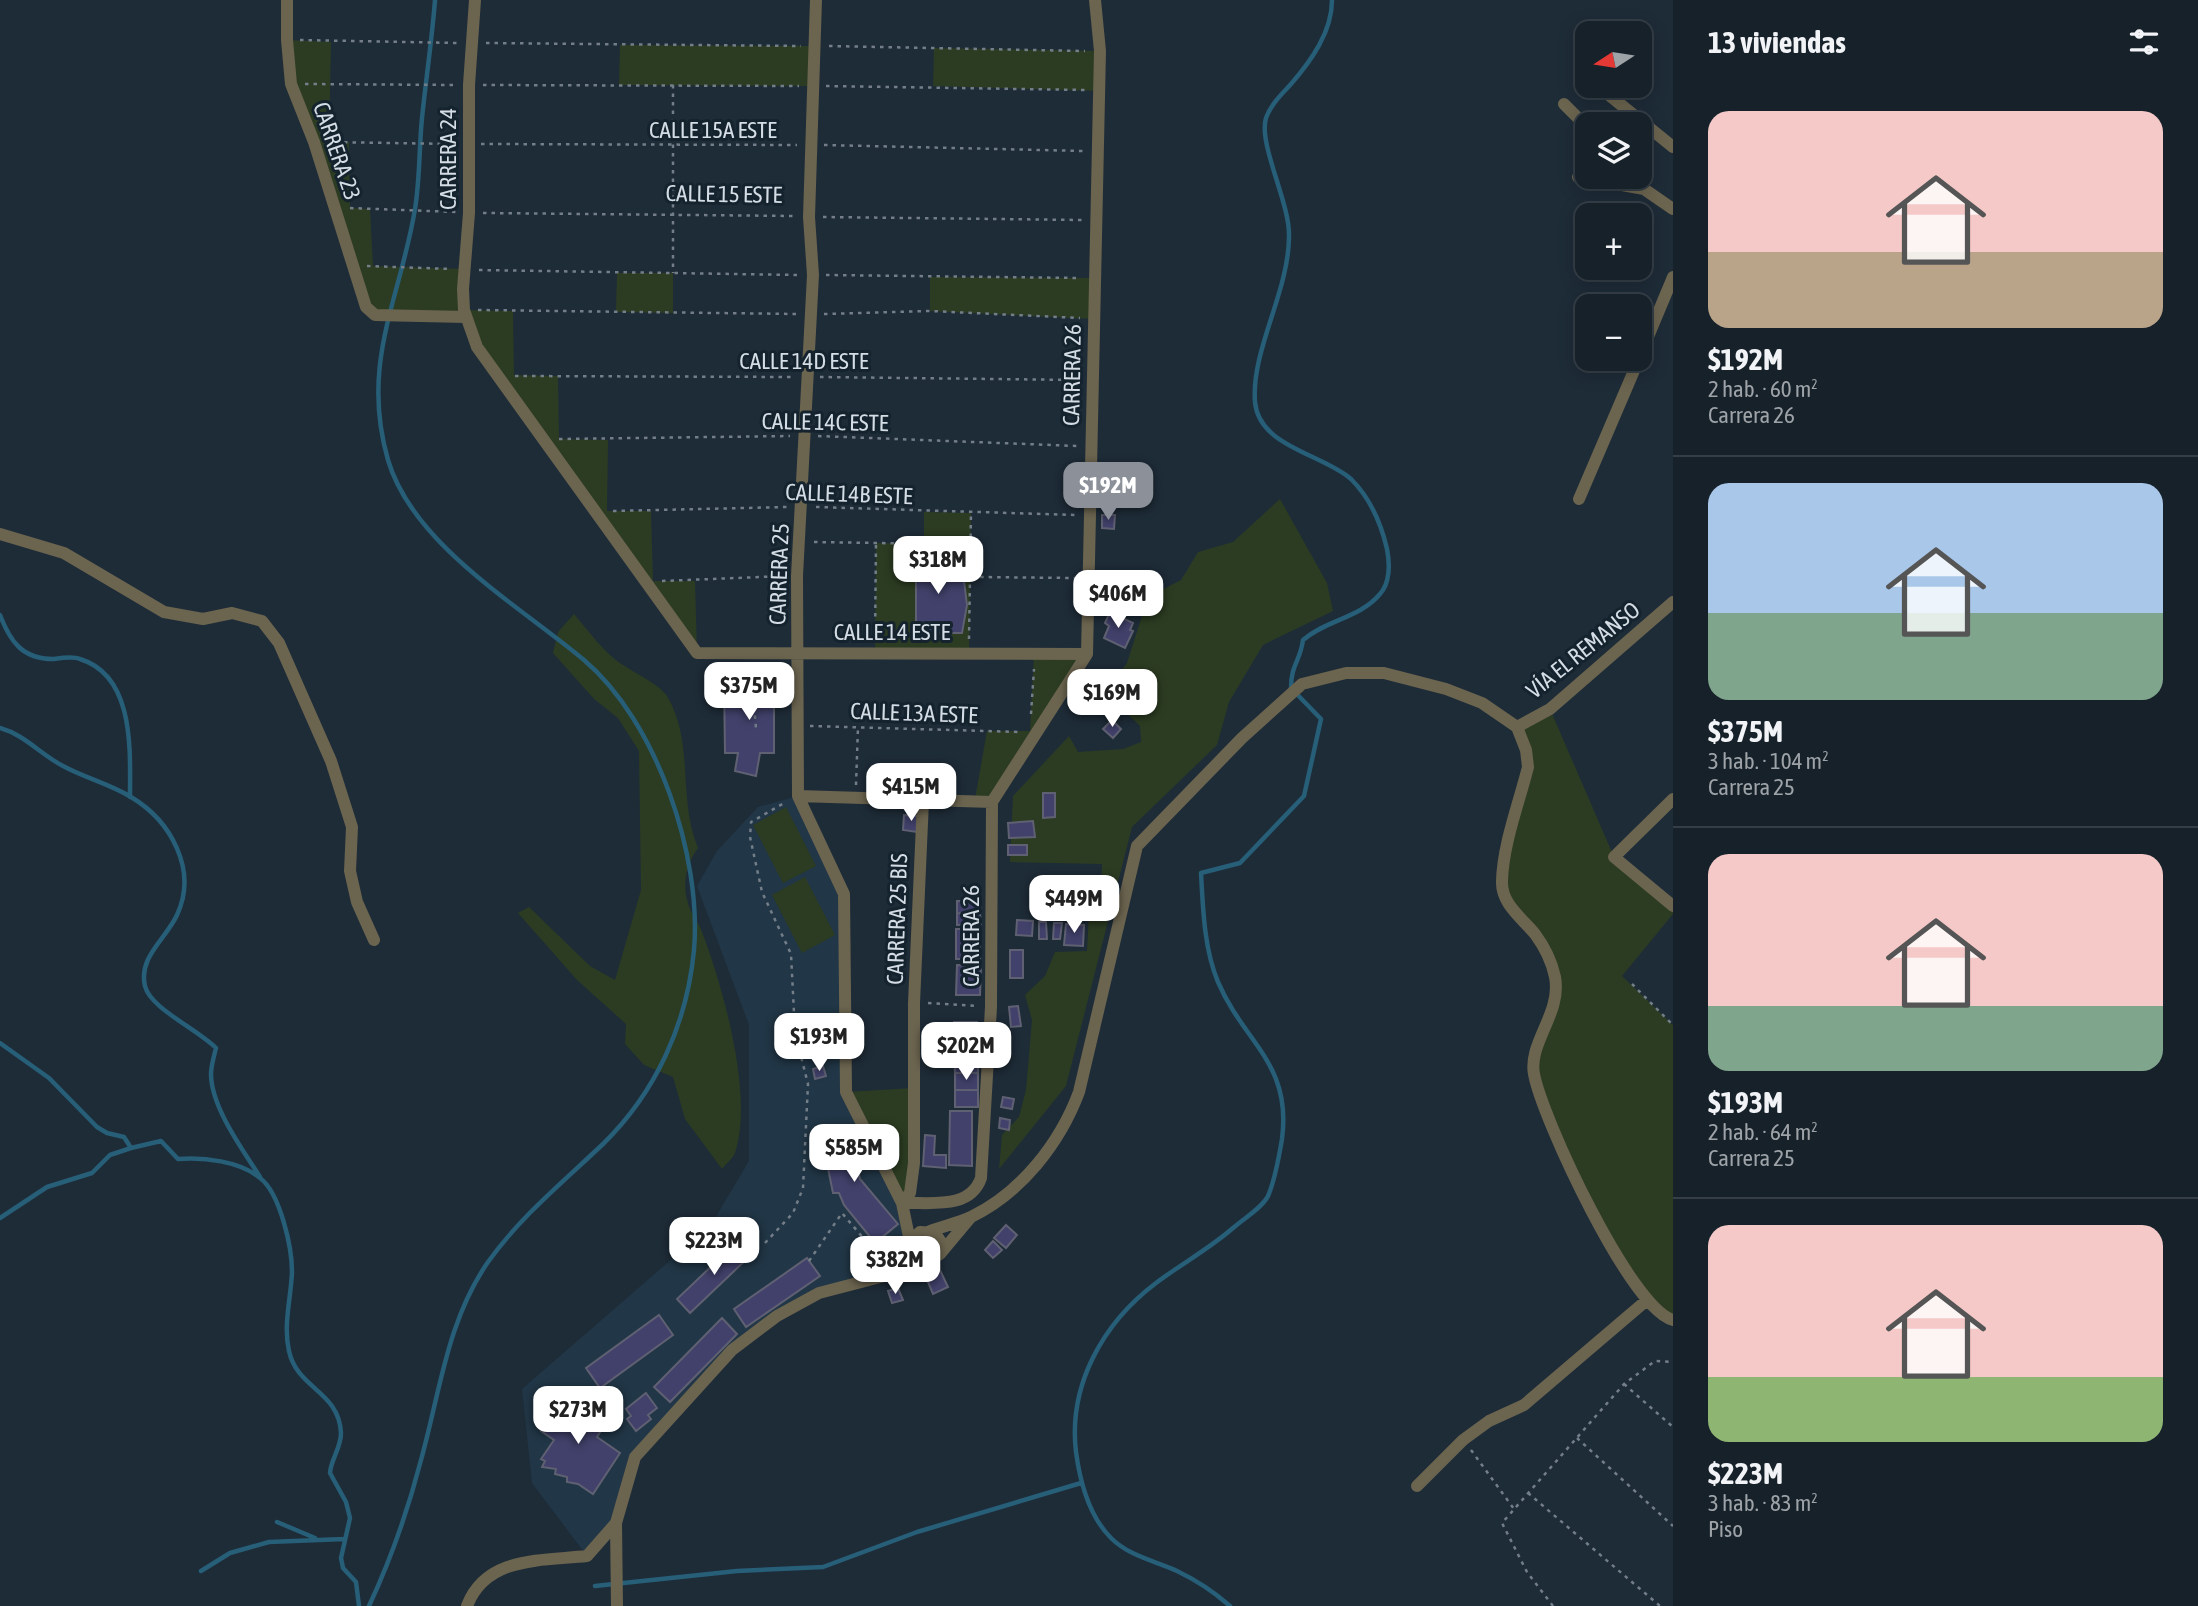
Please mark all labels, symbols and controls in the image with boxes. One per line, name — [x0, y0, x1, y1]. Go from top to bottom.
north arrow — [1575, 21, 1652, 98]
map controls — [1575, 21, 1652, 371]
icon: filters — [2125, 23, 2163, 61]
text: 13 viviendas — [1708, 25, 1846, 59]
street label: CARRERA 23 — [308, 99, 366, 203]
street label: CARRERA 24 — [435, 108, 461, 210]
button: layers — [1575, 112, 1652, 189]
street label: CALLE 15A ESTE — [649, 117, 777, 143]
icon: home — [1873, 157, 1999, 283]
street label: CALLE 15 ESTE — [666, 180, 783, 208]
button: + — [1575, 203, 1652, 280]
button: − — [1575, 294, 1652, 371]
street label: CARRERA 26 — [1058, 324, 1086, 426]
text: $192M — [1708, 342, 1783, 376]
street label: CALLE 14D ESTE — [739, 348, 869, 374]
text: 2 hab. · 60 m² — [1708, 376, 1818, 402]
text: Carrera 26 — [1708, 402, 1795, 428]
street label: CALLE 14C ESTE — [761, 408, 889, 436]
pin: $192M — [1059, 462, 1157, 522]
text: $192M — [1079, 472, 1137, 498]
street label: CALLE 14B ESTE — [785, 479, 913, 509]
street label: CARRERA 25 — [764, 523, 794, 625]
icon: home — [1873, 529, 1999, 655]
pin: $318M — [889, 536, 987, 596]
text: $318M — [909, 546, 967, 572]
pin: $406M — [1069, 570, 1167, 630]
text: $406M — [1089, 580, 1147, 606]
street label: VÍA EL REMANSO — [1521, 596, 1645, 704]
street label: CALLE 14 ESTE — [834, 619, 950, 645]
pin: $375M — [700, 662, 798, 722]
pin: $169M — [1063, 670, 1161, 729]
text: $375M — [720, 672, 778, 698]
text: $169M — [1083, 679, 1141, 705]
street label: CALLE 13A ESTE — [850, 698, 978, 728]
text: $375M — [1708, 714, 1783, 748]
text: 3 hab. · 104 m² — [1708, 748, 1829, 774]
pin: $415M — [862, 764, 960, 823]
text: $415M — [882, 773, 940, 799]
text: Carrera 25 — [1708, 774, 1795, 800]
street label: CARRERA 25 BIS — [882, 852, 912, 985]
pin: $449M — [1025, 876, 1123, 935]
street label: CARRERA 26 — [958, 885, 984, 987]
text: $449M — [1045, 885, 1103, 911]
icon: home — [1873, 900, 1999, 1026]
pin: $193M — [770, 1014, 868, 1073]
text: $193M — [790, 1023, 848, 1049]
pin: $202M — [917, 1023, 1015, 1082]
text: $202M — [937, 1032, 995, 1058]
text: $193M — [1708, 1085, 1783, 1119]
text: 2 hab. · 64 m² — [1708, 1119, 1818, 1145]
pin: $585M — [805, 1124, 903, 1184]
text: $585M — [825, 1134, 883, 1160]
text: Carrera 25 — [1708, 1145, 1795, 1171]
pin: $223M — [665, 1218, 763, 1277]
text: $223M — [685, 1227, 743, 1253]
pin: $382M — [846, 1236, 944, 1296]
text: $382M — [866, 1246, 924, 1272]
icon: home — [1873, 1271, 1999, 1397]
pin: $273M — [529, 1386, 627, 1446]
text: $273M — [549, 1396, 607, 1422]
text: $223M — [1708, 1456, 1783, 1490]
text: 3 hab. · 83 m² — [1708, 1490, 1818, 1516]
text: Piso — [1708, 1516, 1743, 1542]

